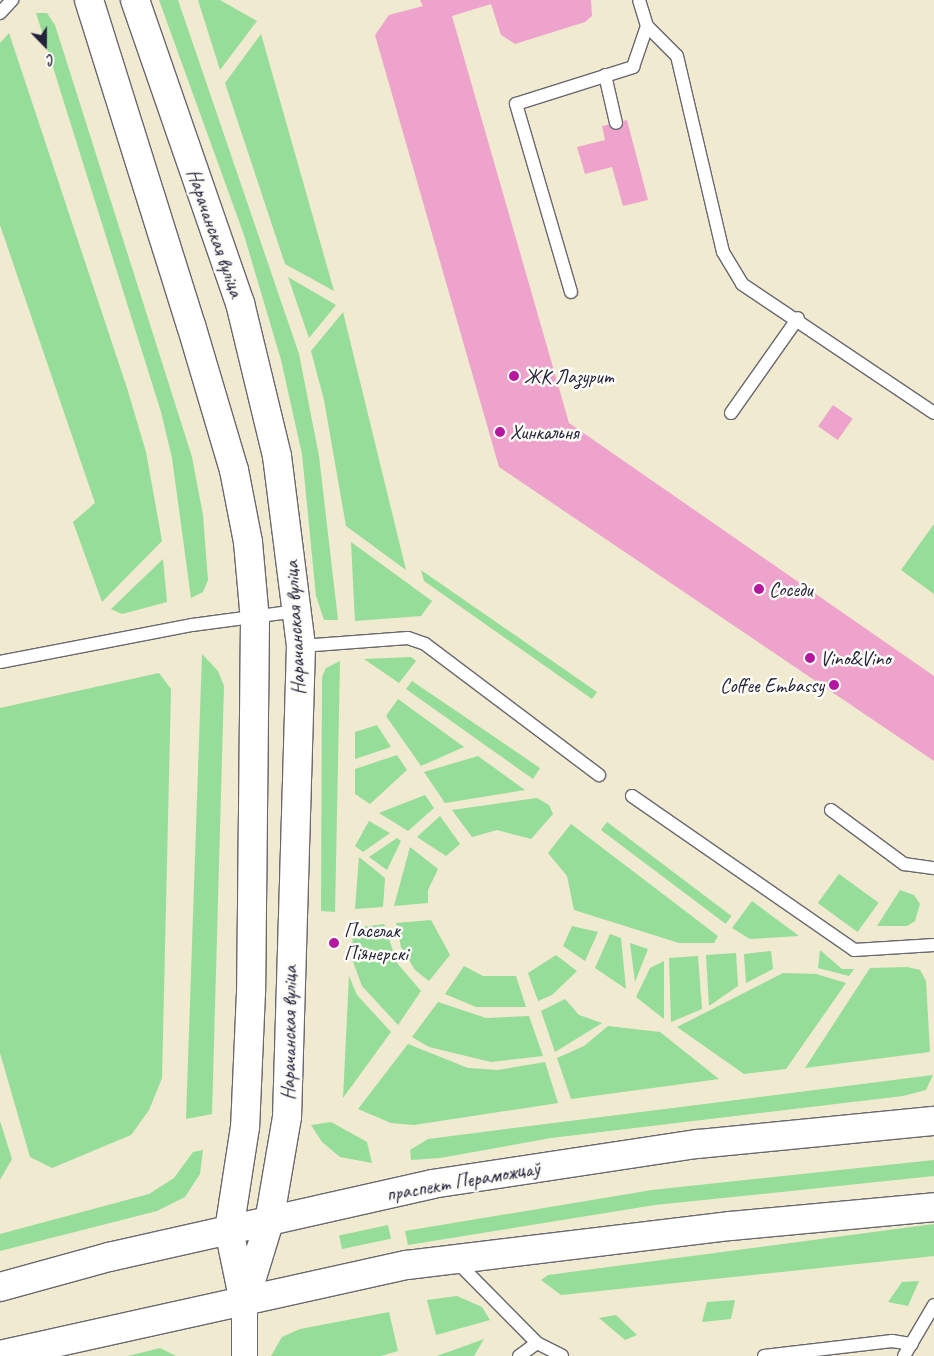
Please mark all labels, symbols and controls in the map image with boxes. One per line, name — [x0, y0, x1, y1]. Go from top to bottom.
north arrow — [20, 20, 70, 70]
text: С — [44, 50, 57, 69]
street label: Нарачанская вуліца — [182, 166, 248, 300]
place label: ЖК Лазурит — [524, 364, 614, 388]
marker: ЖК Лазурит — [508, 370, 520, 382]
place label: Хинкальня — [510, 420, 579, 444]
marker: Хинкальня — [494, 426, 506, 438]
street label: Нарачанская вуліца — [280, 561, 310, 695]
place label: Соседи — [769, 577, 812, 601]
marker: Соседи — [753, 583, 765, 595]
place label: Vino&Vino — [820, 646, 890, 670]
marker: Vino&Vino — [804, 652, 816, 664]
place label: Coffee Embassy — [720, 673, 824, 697]
marker: Coffee Embassy — [828, 679, 840, 691]
place label: Паселак Піянерскі — [344, 919, 408, 966]
marker: Паселак Піянерскі — [328, 937, 340, 949]
street label: Нарачанская вуліца — [276, 966, 302, 1100]
street label: праспект Пераможцаў — [384, 1156, 542, 1206]

